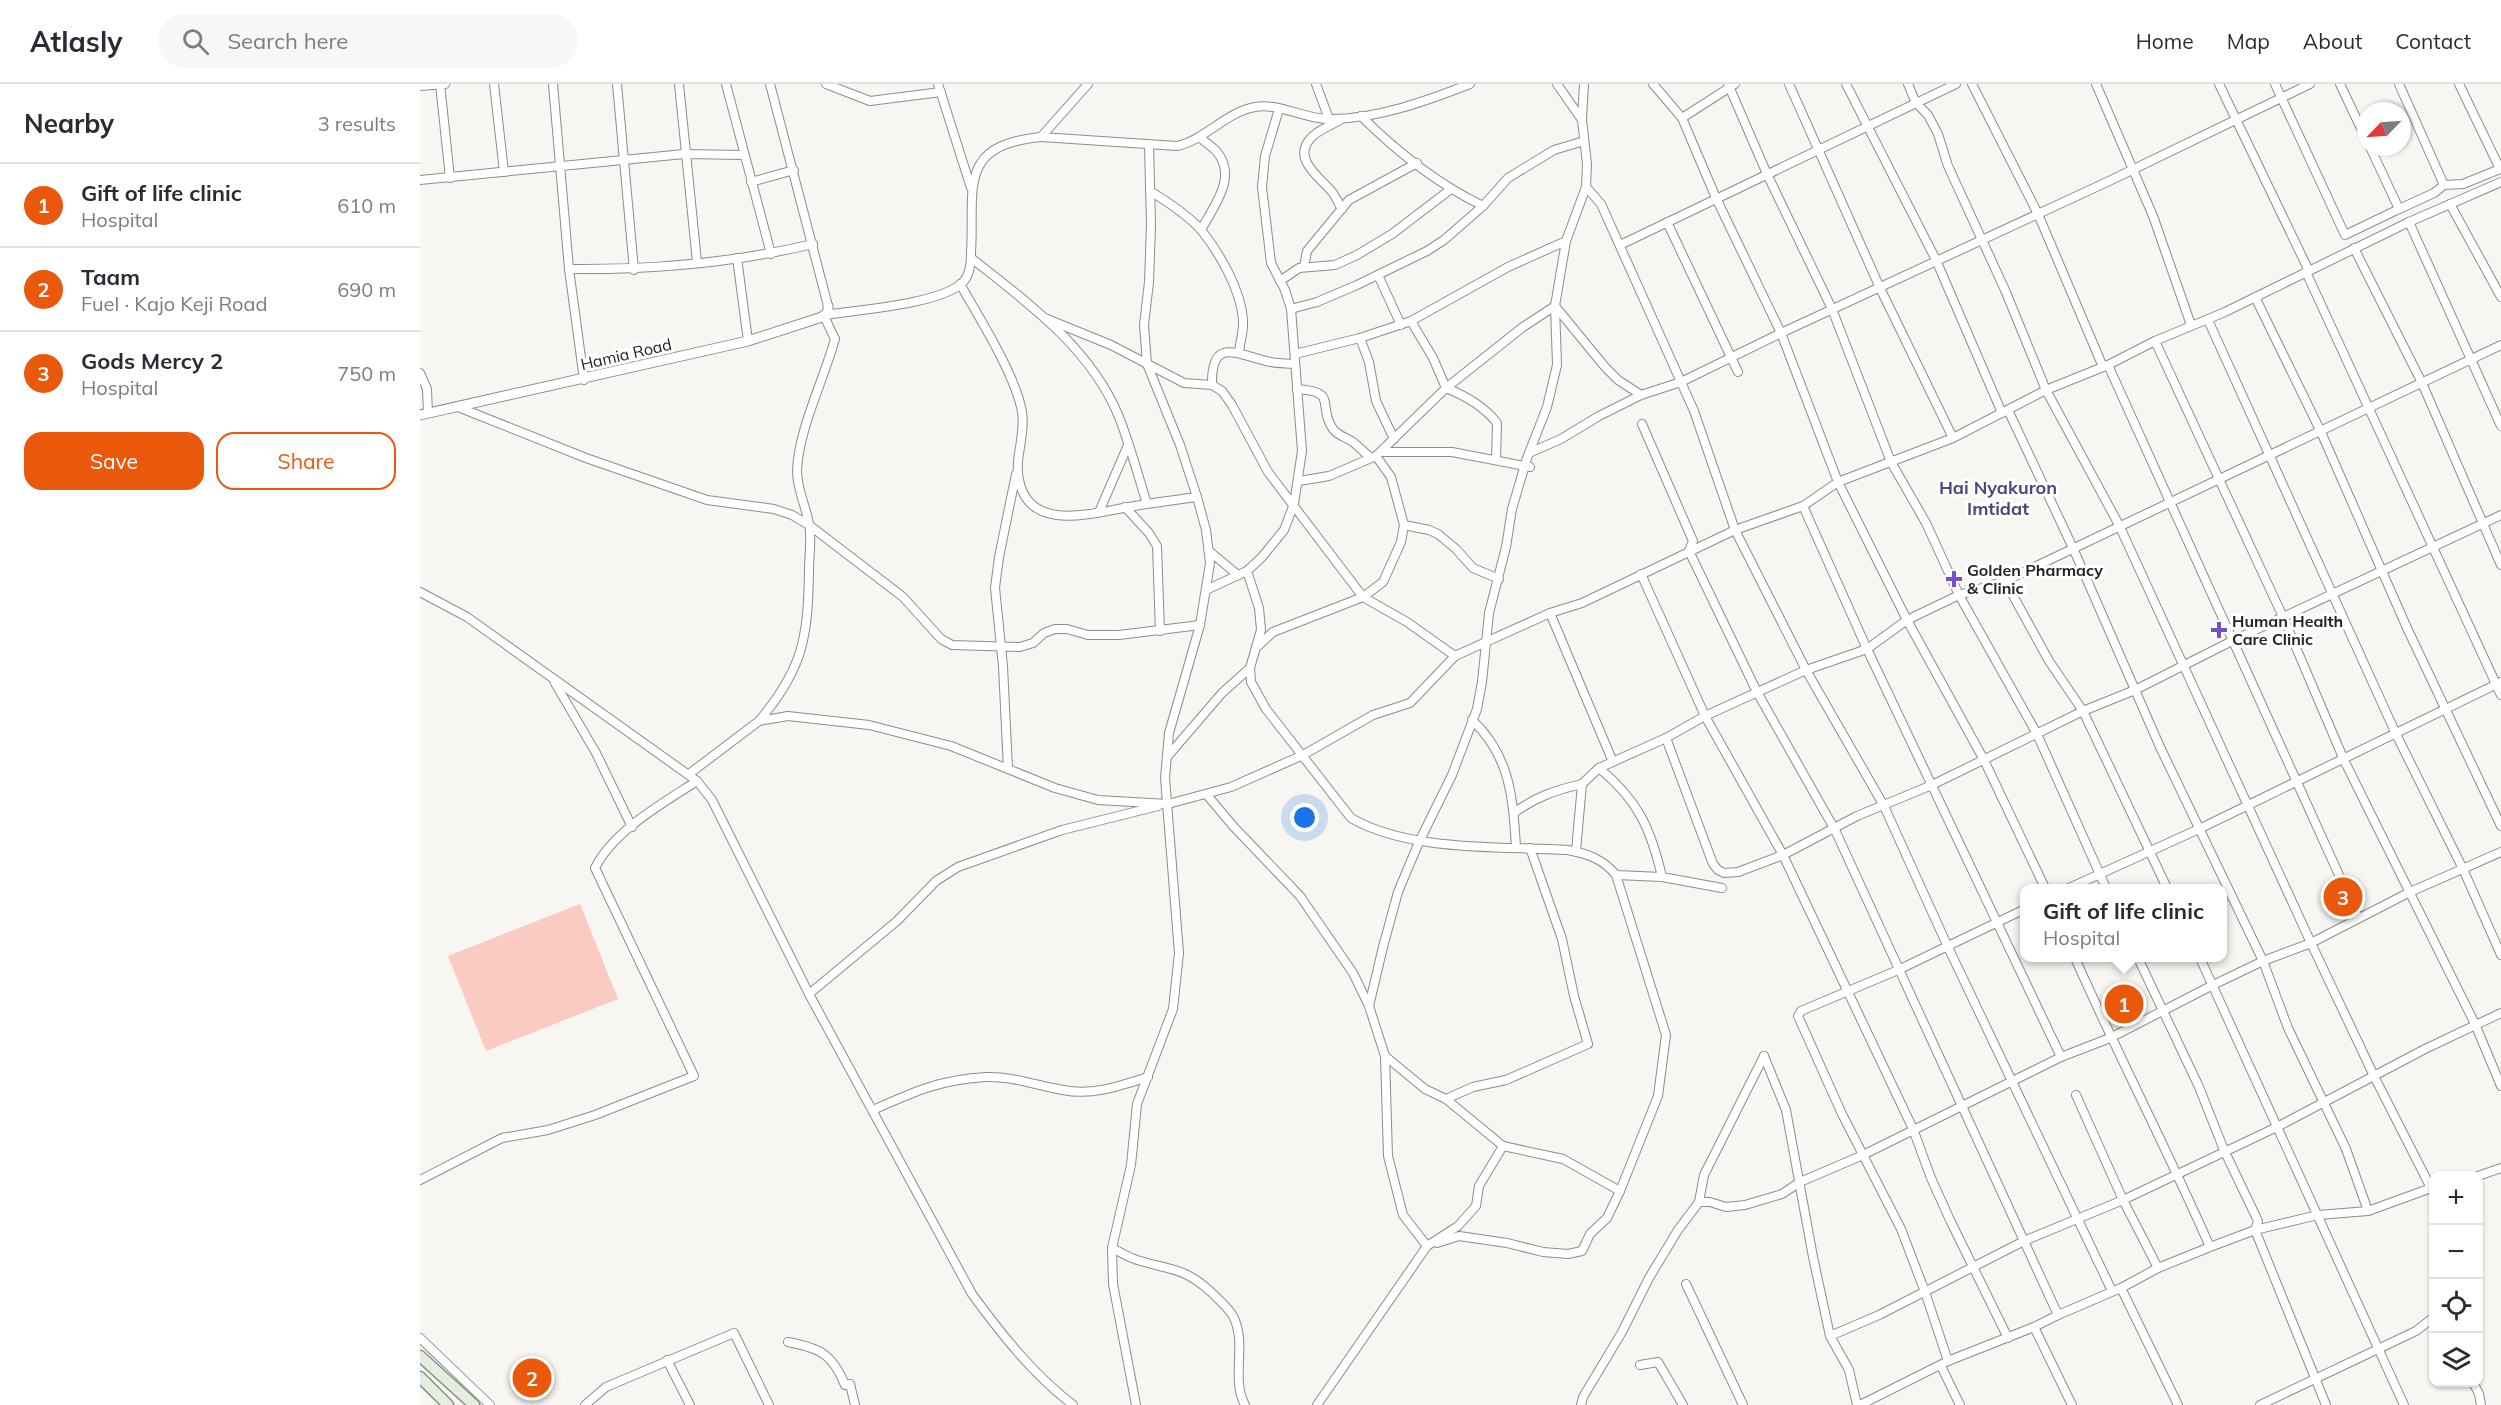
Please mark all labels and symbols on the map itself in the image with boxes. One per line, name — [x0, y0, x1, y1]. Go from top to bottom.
north arrow — [2357, 102, 2411, 156]
street label: Hamia Road — [579, 334, 673, 374]
district label: Hai Nyakuron Imtidat — [1939, 476, 2057, 520]
place label: Golden Pharmacy & Clinic — [1967, 560, 2103, 598]
marker: Golden Pharmacy & Clinic — [1945, 570, 1963, 588]
place label: Human Health Care Clinic — [2232, 611, 2343, 649]
marker: Human Health Care Clinic — [2210, 621, 2228, 639]
your location — [1290, 803, 1319, 832]
pin: 3 — [2324, 874, 2362, 920]
pin: 1 — [2104, 982, 2144, 1026]
pin: 2 — [512, 1356, 552, 1400]

